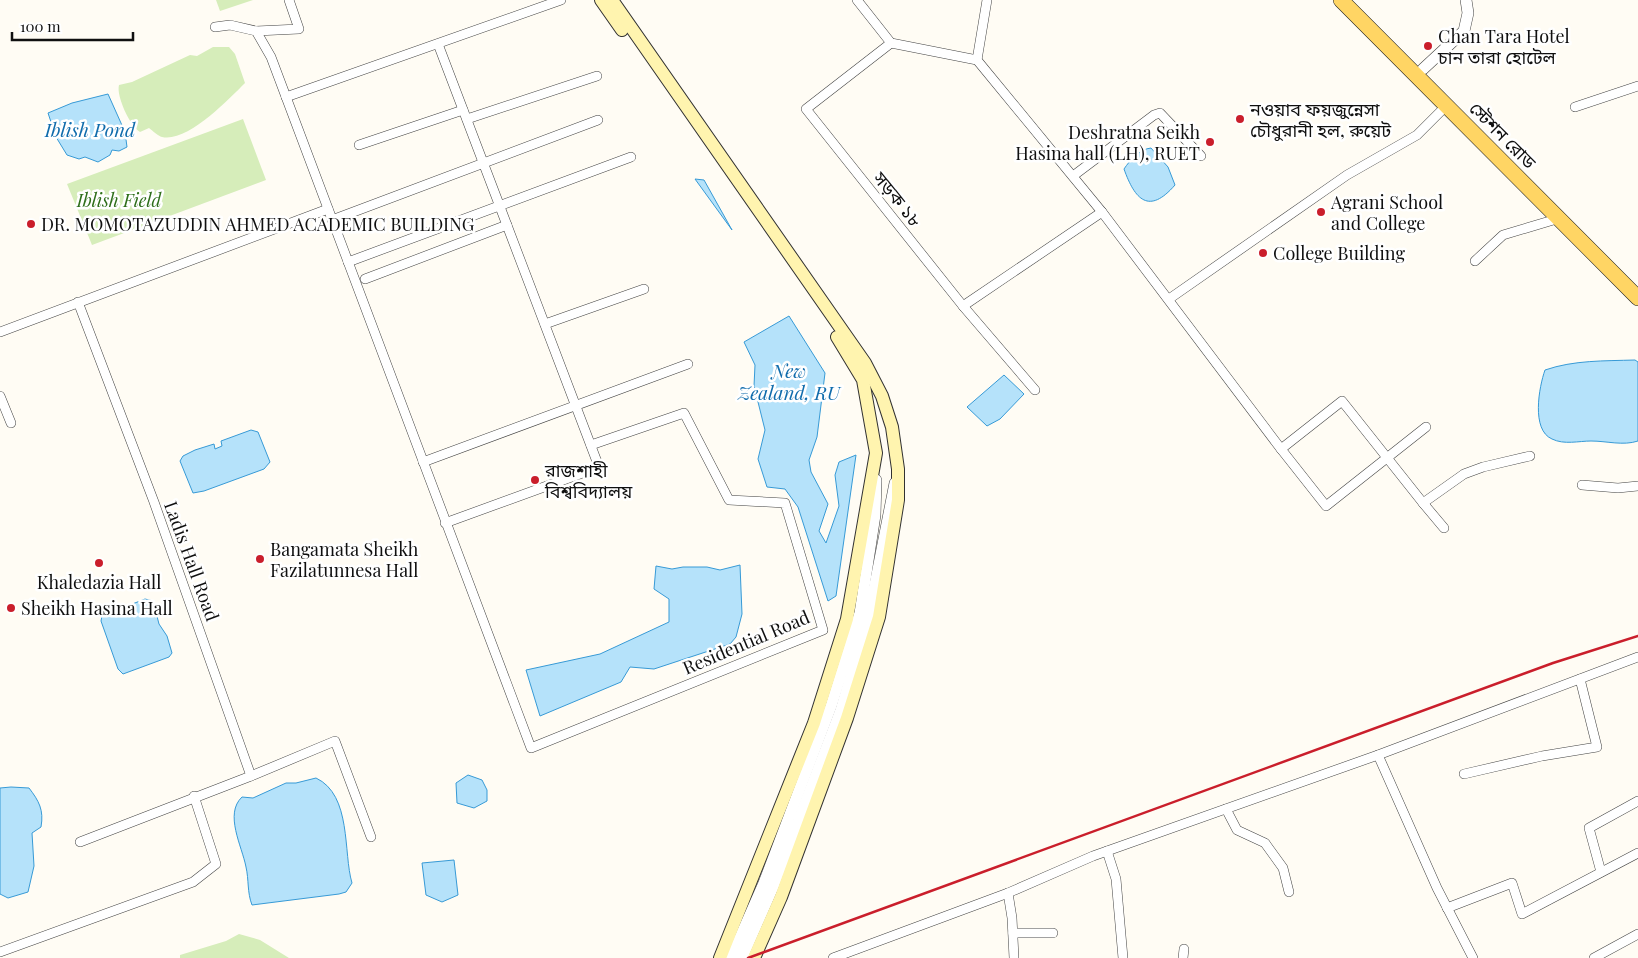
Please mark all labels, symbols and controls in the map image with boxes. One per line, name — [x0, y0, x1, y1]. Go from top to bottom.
scale bar — [12, 10, 134, 42]
text: 100 m — [20, 16, 61, 36]
place label: Chan Tara Hotel চান তারা হোটেল — [1437, 24, 1570, 69]
marker: Chan Tara Hotel চান তারা হোটেল — [1422, 40, 1434, 52]
street label: স্টেশন রোড — [1464, 96, 1542, 174]
place label: নওয়াব ফয়জুন্নেসা চৌধুরানী হল, রুয়েট — [1249, 97, 1392, 142]
marker: নওয়াব ফয়জুন্নেসা চৌধুরানী হল, রুয়েট — [1234, 113, 1246, 125]
water label: Iblish Pond — [44, 116, 136, 142]
place label: Deshratna Seikh Hasina hall (LH), RUET — [1015, 120, 1200, 165]
marker: Deshratna Seikh Hasina hall (LH), RUET — [1204, 136, 1216, 148]
street label: সড়ক ১৮ — [868, 166, 928, 232]
park label: Iblish Field — [76, 188, 163, 212]
place label: Agrani School and College — [1330, 190, 1443, 235]
marker: Agrani School and College — [1315, 206, 1327, 218]
place label: DR. MOMOTAZUDDIN AHMED ACADEMIC BUILDING — [41, 212, 475, 236]
marker: DR. MOMOTAZUDDIN AHMED ACADEMIC BUILDING — [25, 218, 37, 230]
place label: College Building — [1273, 241, 1405, 265]
marker: College Building — [1257, 247, 1269, 259]
water label: New Zealand, RU — [737, 357, 842, 405]
place label: রাজশাহী বিশ্ববিদ্যালয় — [544, 458, 633, 503]
marker: রাজশাহী বিশ্ববিদ্যালয় — [529, 474, 541, 486]
street label: Ladis Hall Road — [159, 498, 225, 625]
place label: Bangamata Sheikh Fazilatunnesa Hall — [270, 537, 419, 582]
marker: Bangamata Sheikh Fazilatunnesa Hall — [254, 553, 266, 565]
marker: Khaledazia Hall — [93, 557, 105, 569]
place label: Khaledazia Hall — [37, 570, 161, 594]
place label: Sheikh Hasina Hall — [21, 596, 173, 620]
marker: Sheikh Hasina Hall — [5, 602, 17, 614]
street label: Residential Road — [679, 604, 814, 680]

